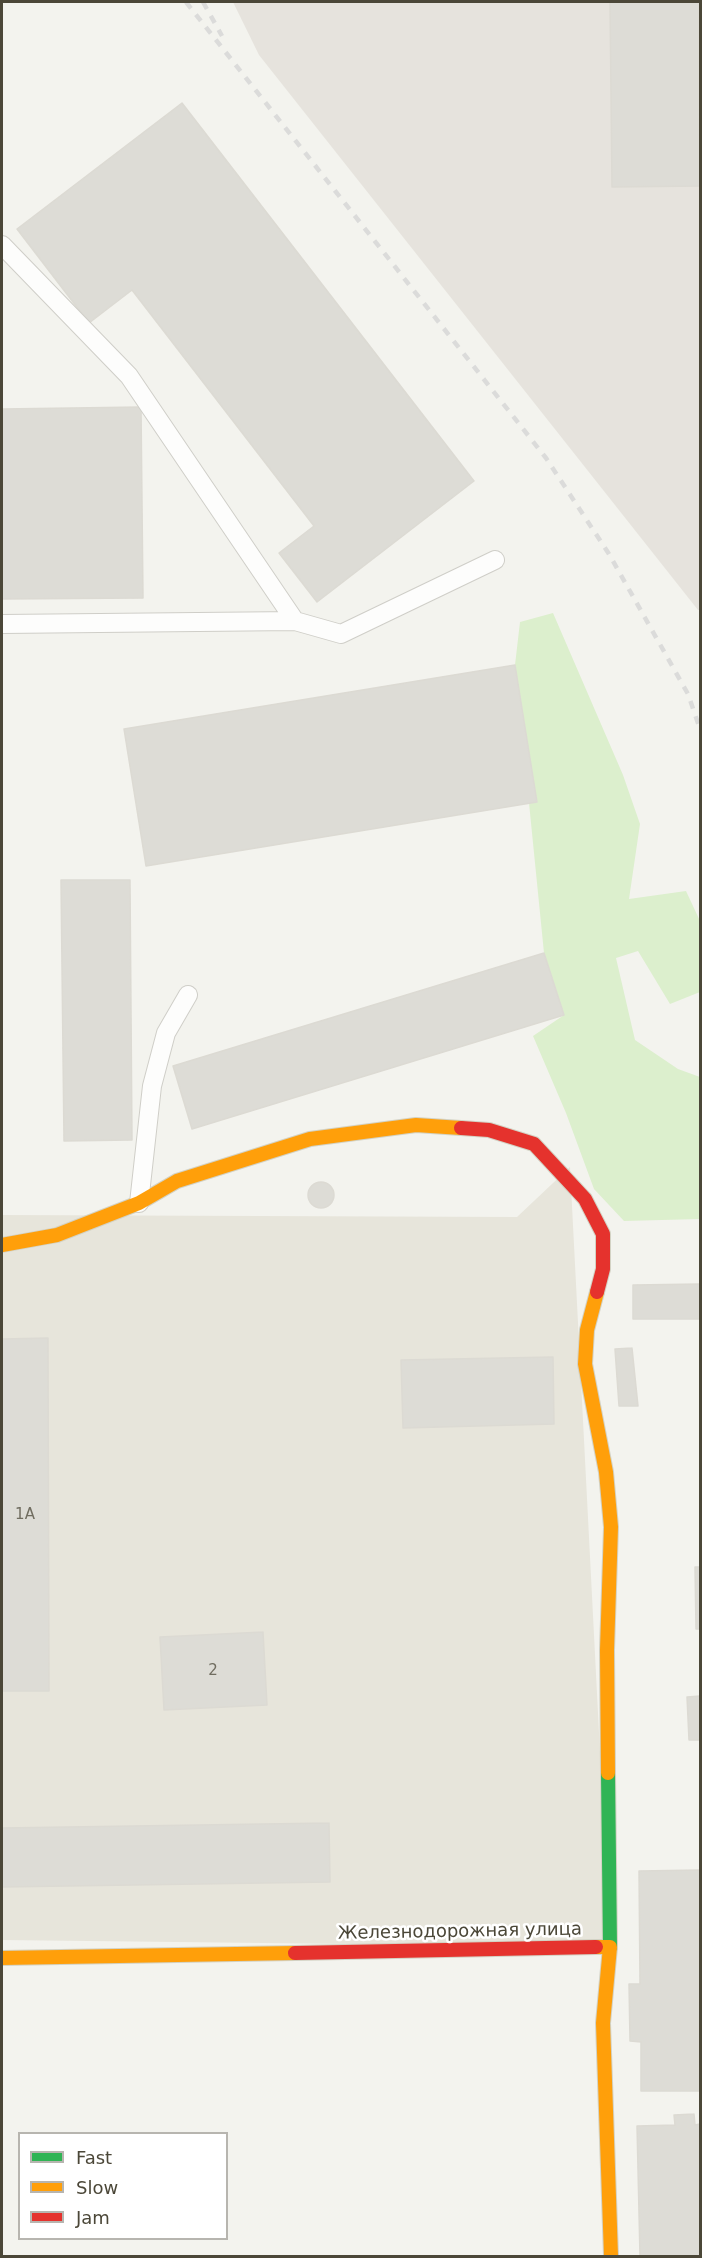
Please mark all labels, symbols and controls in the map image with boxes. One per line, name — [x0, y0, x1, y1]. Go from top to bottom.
house number: 1А — [15, 1506, 35, 1524]
house number: 2 — [208, 1662, 218, 1680]
street label: Железнодорожная улица — [338, 1919, 582, 1945]
legend — [18, 2132, 228, 2240]
text: Fast — [76, 2147, 112, 2168]
text: Slow — [76, 2177, 118, 2198]
text: Jam — [76, 2207, 110, 2228]

